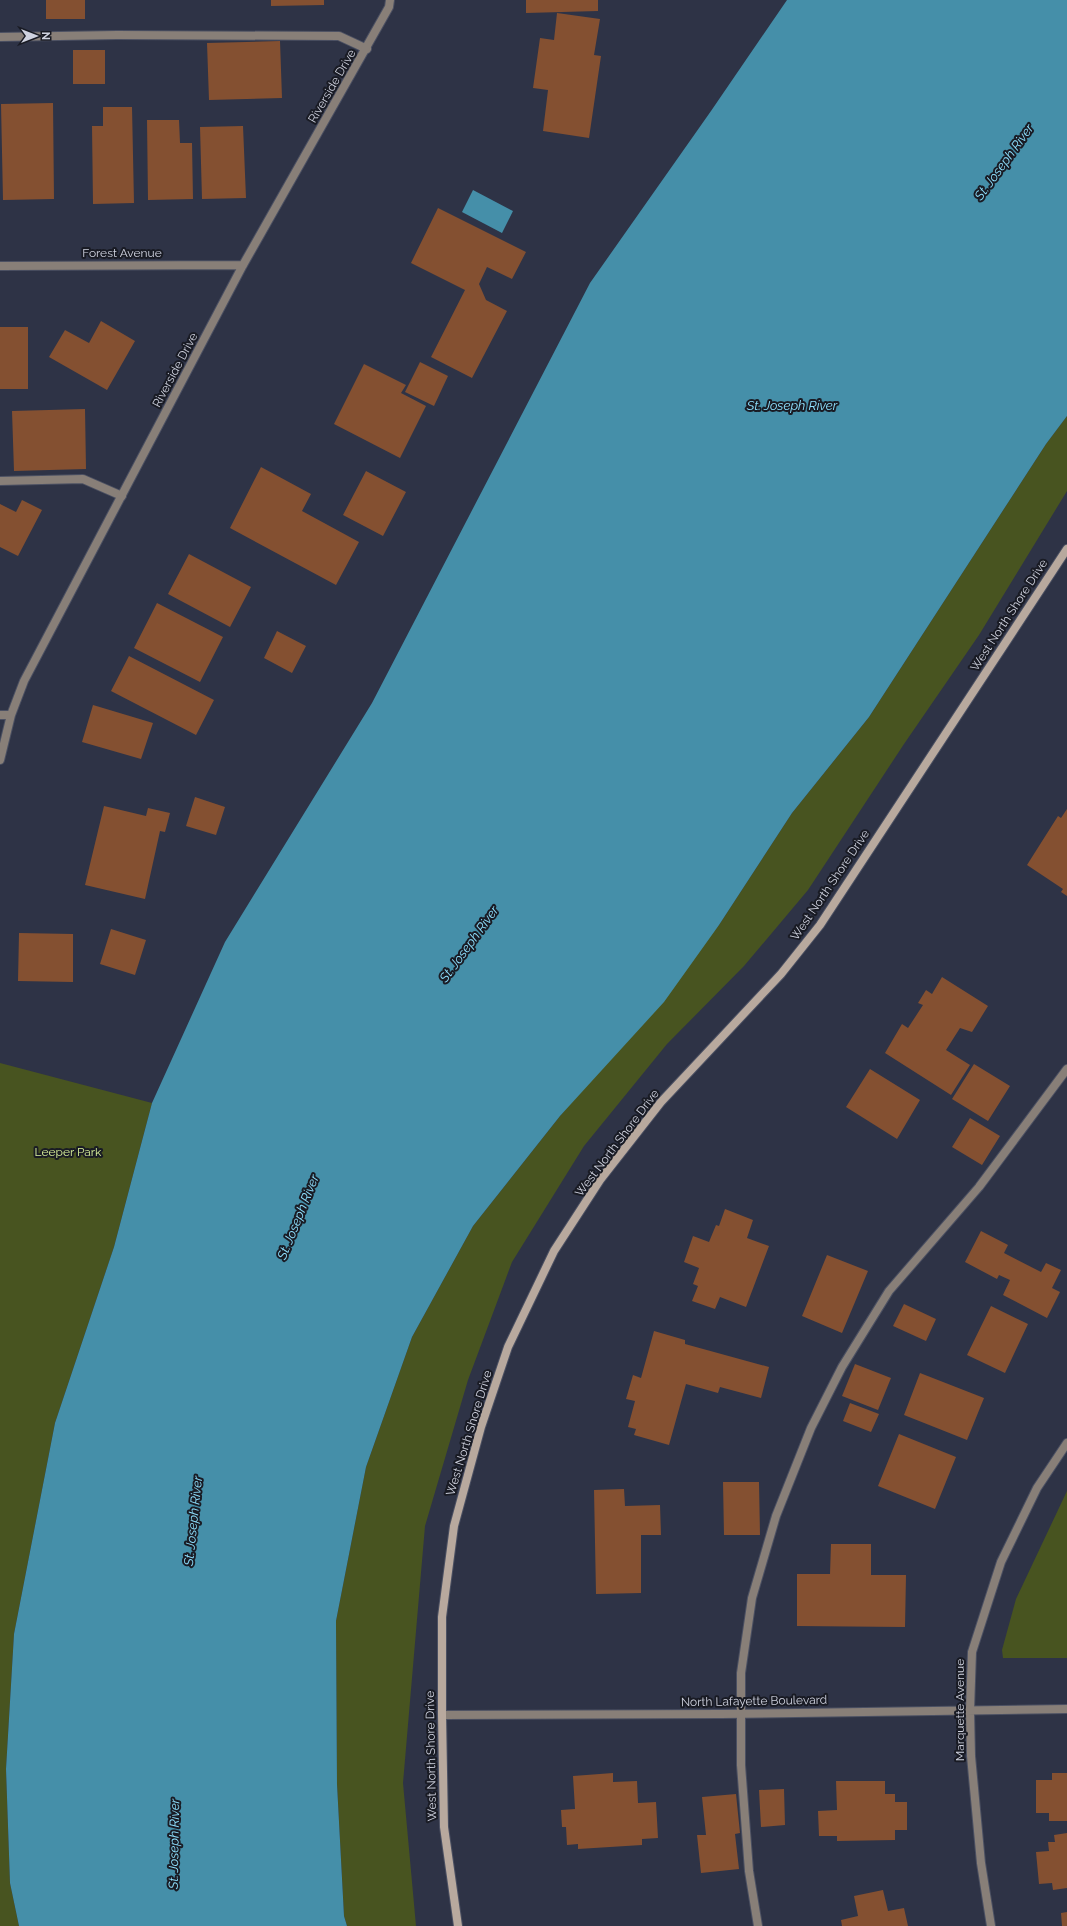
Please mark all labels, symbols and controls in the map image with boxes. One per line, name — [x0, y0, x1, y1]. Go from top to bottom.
north arrow — [16, 16, 56, 56]
text: N — [39, 32, 52, 40]
street label: Riverside Drive — [305, 47, 359, 125]
water label: St. Joseph River — [971, 121, 1037, 204]
street label: Forest Avenue — [82, 246, 162, 260]
street label: Riverside Drive — [149, 330, 201, 410]
water label: St. Joseph River — [746, 398, 838, 413]
street label: West North Shore Drive — [968, 556, 1050, 674]
street label: West North Shore Drive — [788, 827, 872, 943]
water label: St. Joseph River — [436, 903, 502, 986]
street label: West North Shore Drive — [572, 1087, 662, 1199]
park label: Leeper Park — [35, 1145, 102, 1159]
water label: St. Joseph River — [274, 1172, 322, 1263]
street label: West North Shore Drive — [443, 1369, 495, 1497]
water label: St. Joseph River — [181, 1475, 205, 1568]
street label: Marquette Avenue — [953, 1659, 967, 1761]
street label: West North Shore Drive — [423, 1691, 439, 1821]
street label: North Lafayette Boulevard — [681, 1693, 827, 1709]
water label: St. Joseph River — [166, 1798, 182, 1890]

